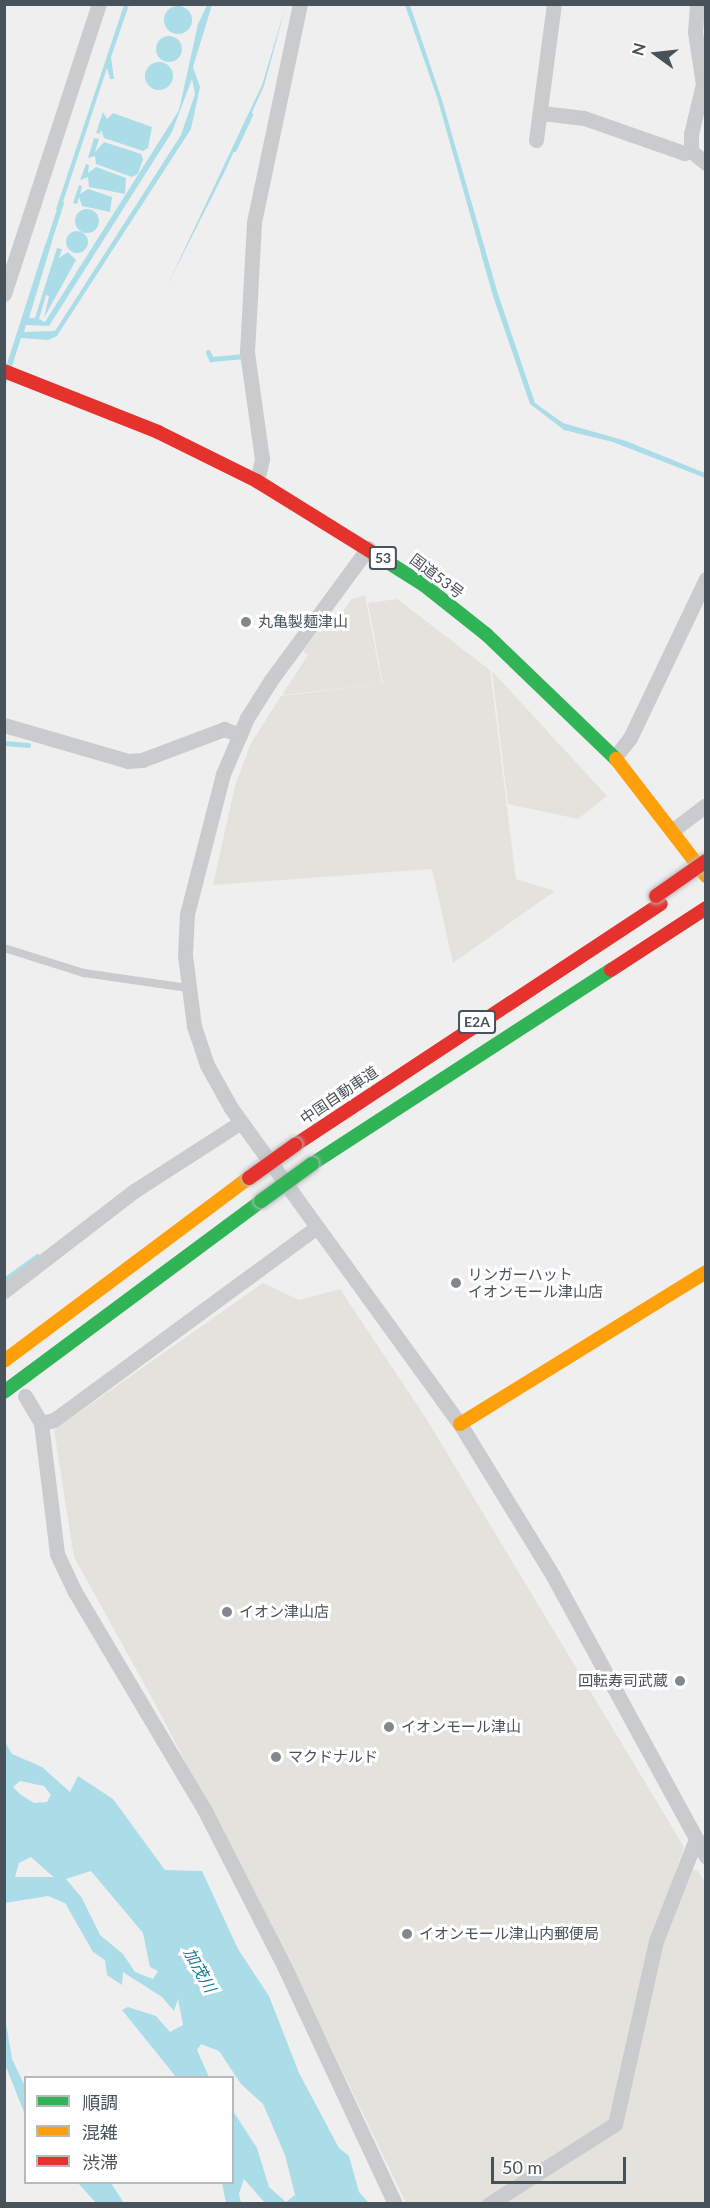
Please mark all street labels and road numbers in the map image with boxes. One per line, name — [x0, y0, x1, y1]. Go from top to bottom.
road number: 53 — [368, 547, 398, 569]
street label: 国道53号 — [407, 550, 467, 602]
road number: E2A — [458, 1011, 496, 1033]
street label: 中国自動車道 — [297, 1062, 381, 1128]

